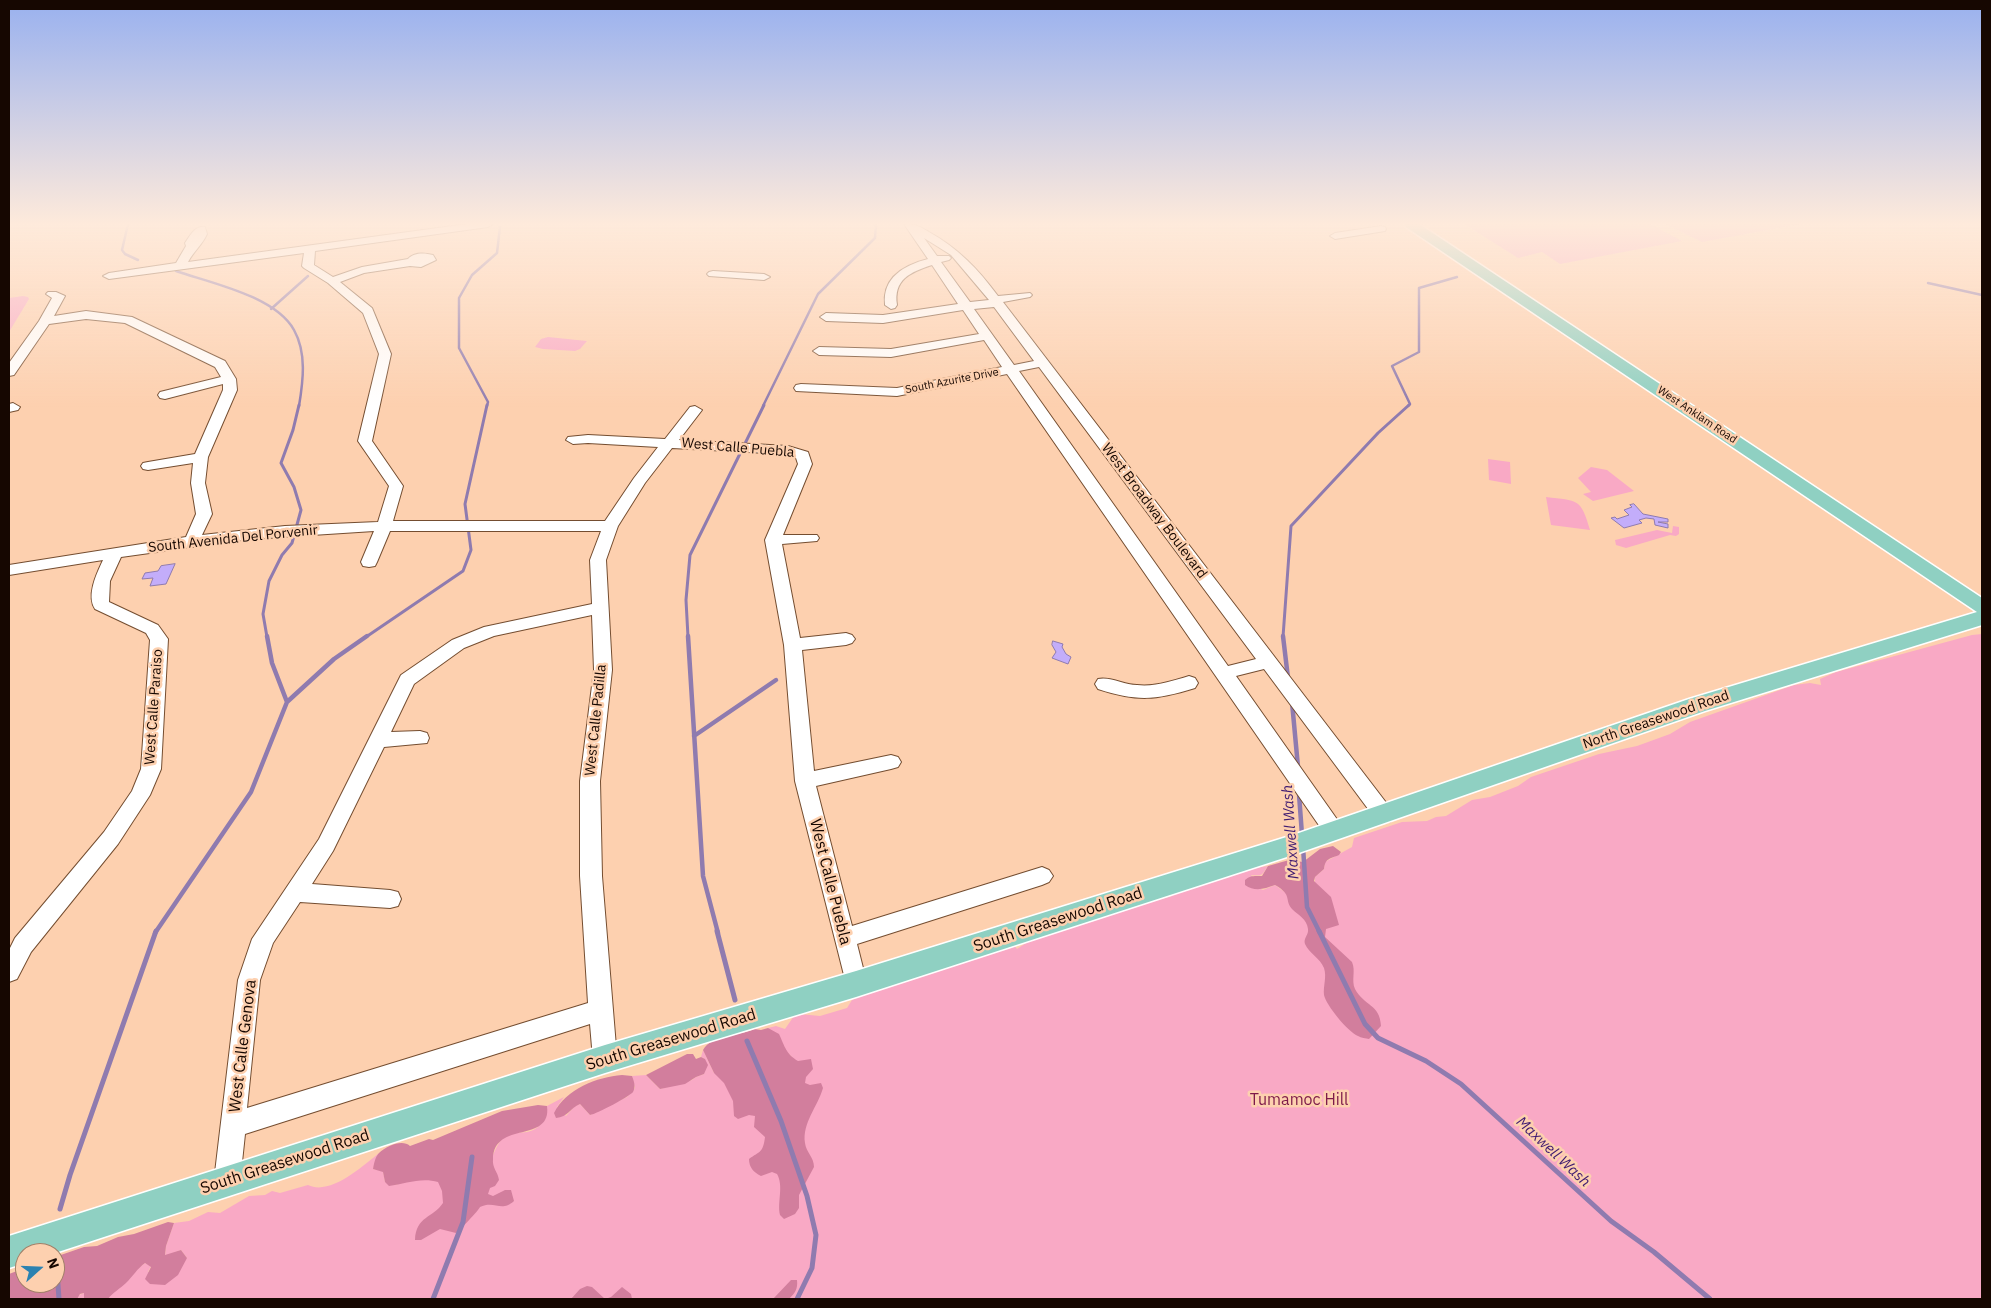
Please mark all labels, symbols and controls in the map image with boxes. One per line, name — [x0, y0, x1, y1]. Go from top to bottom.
street label: South Azurite Drive — [904, 365, 1000, 397]
street label: West Anklam Road — [1655, 384, 1739, 446]
street label: West Calle Puebla — [681, 435, 795, 461]
street label: West Broadway Boulevard — [1098, 440, 1210, 582]
street label: South Avenida Del Porvenir — [148, 522, 318, 556]
street label: West Calle Paraiso — [142, 648, 166, 766]
street label: West Calle Padilla — [582, 663, 610, 777]
street label: North Greasewood Road — [1581, 687, 1731, 753]
water label: Maxwell Wash — [1279, 784, 1303, 880]
street label: West Calle Puebla — [805, 817, 855, 947]
street label: South Greasewood Road — [971, 884, 1145, 956]
street label: West Calle Genova — [225, 979, 261, 1113]
street label: South Greasewood Road — [584, 1005, 758, 1075]
park label: Tumamoc Hill — [1250, 1090, 1348, 1110]
water label: Maxwell Wash — [1512, 1113, 1594, 1191]
street label: South Greasewood Road — [198, 1126, 372, 1198]
north arrow — [15, 1243, 65, 1293]
text: N — [43, 1255, 63, 1271]

